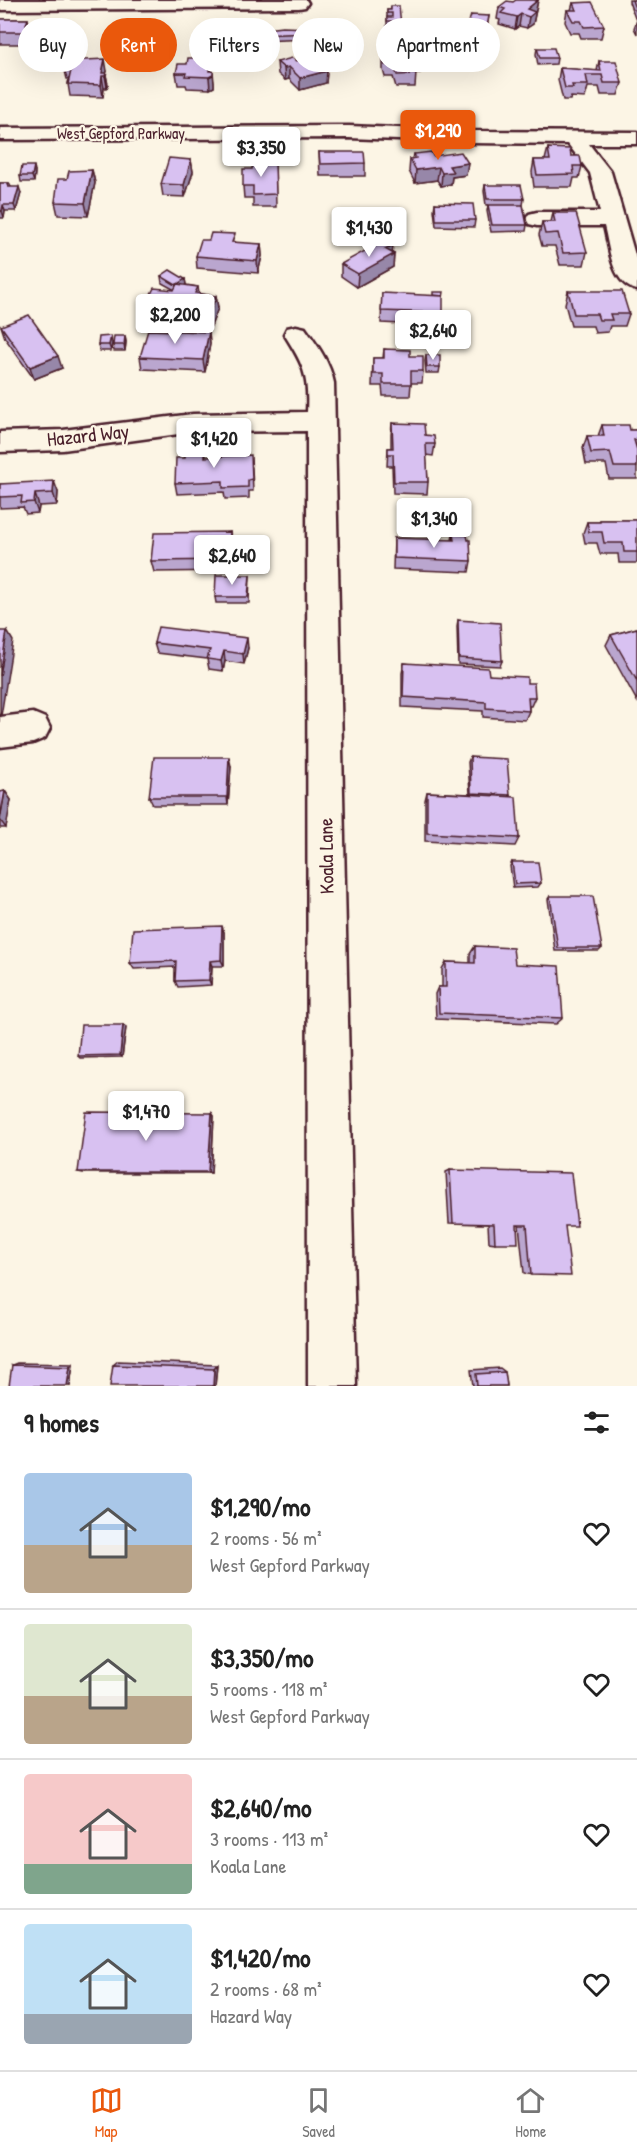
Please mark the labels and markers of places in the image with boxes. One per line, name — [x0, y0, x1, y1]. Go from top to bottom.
pin: $1,290 — [389, 110, 487, 161]
pin: $3,350 — [212, 127, 310, 178]
pin: $1,430 — [320, 207, 418, 258]
pin: $2,200 — [126, 294, 224, 345]
pin: $2,640 — [384, 310, 482, 361]
pin: $1,420 — [165, 418, 263, 469]
pin: $1,340 — [385, 498, 483, 549]
pin: $2,640 — [183, 535, 281, 586]
pin: $1,470 — [97, 1091, 195, 1142]

